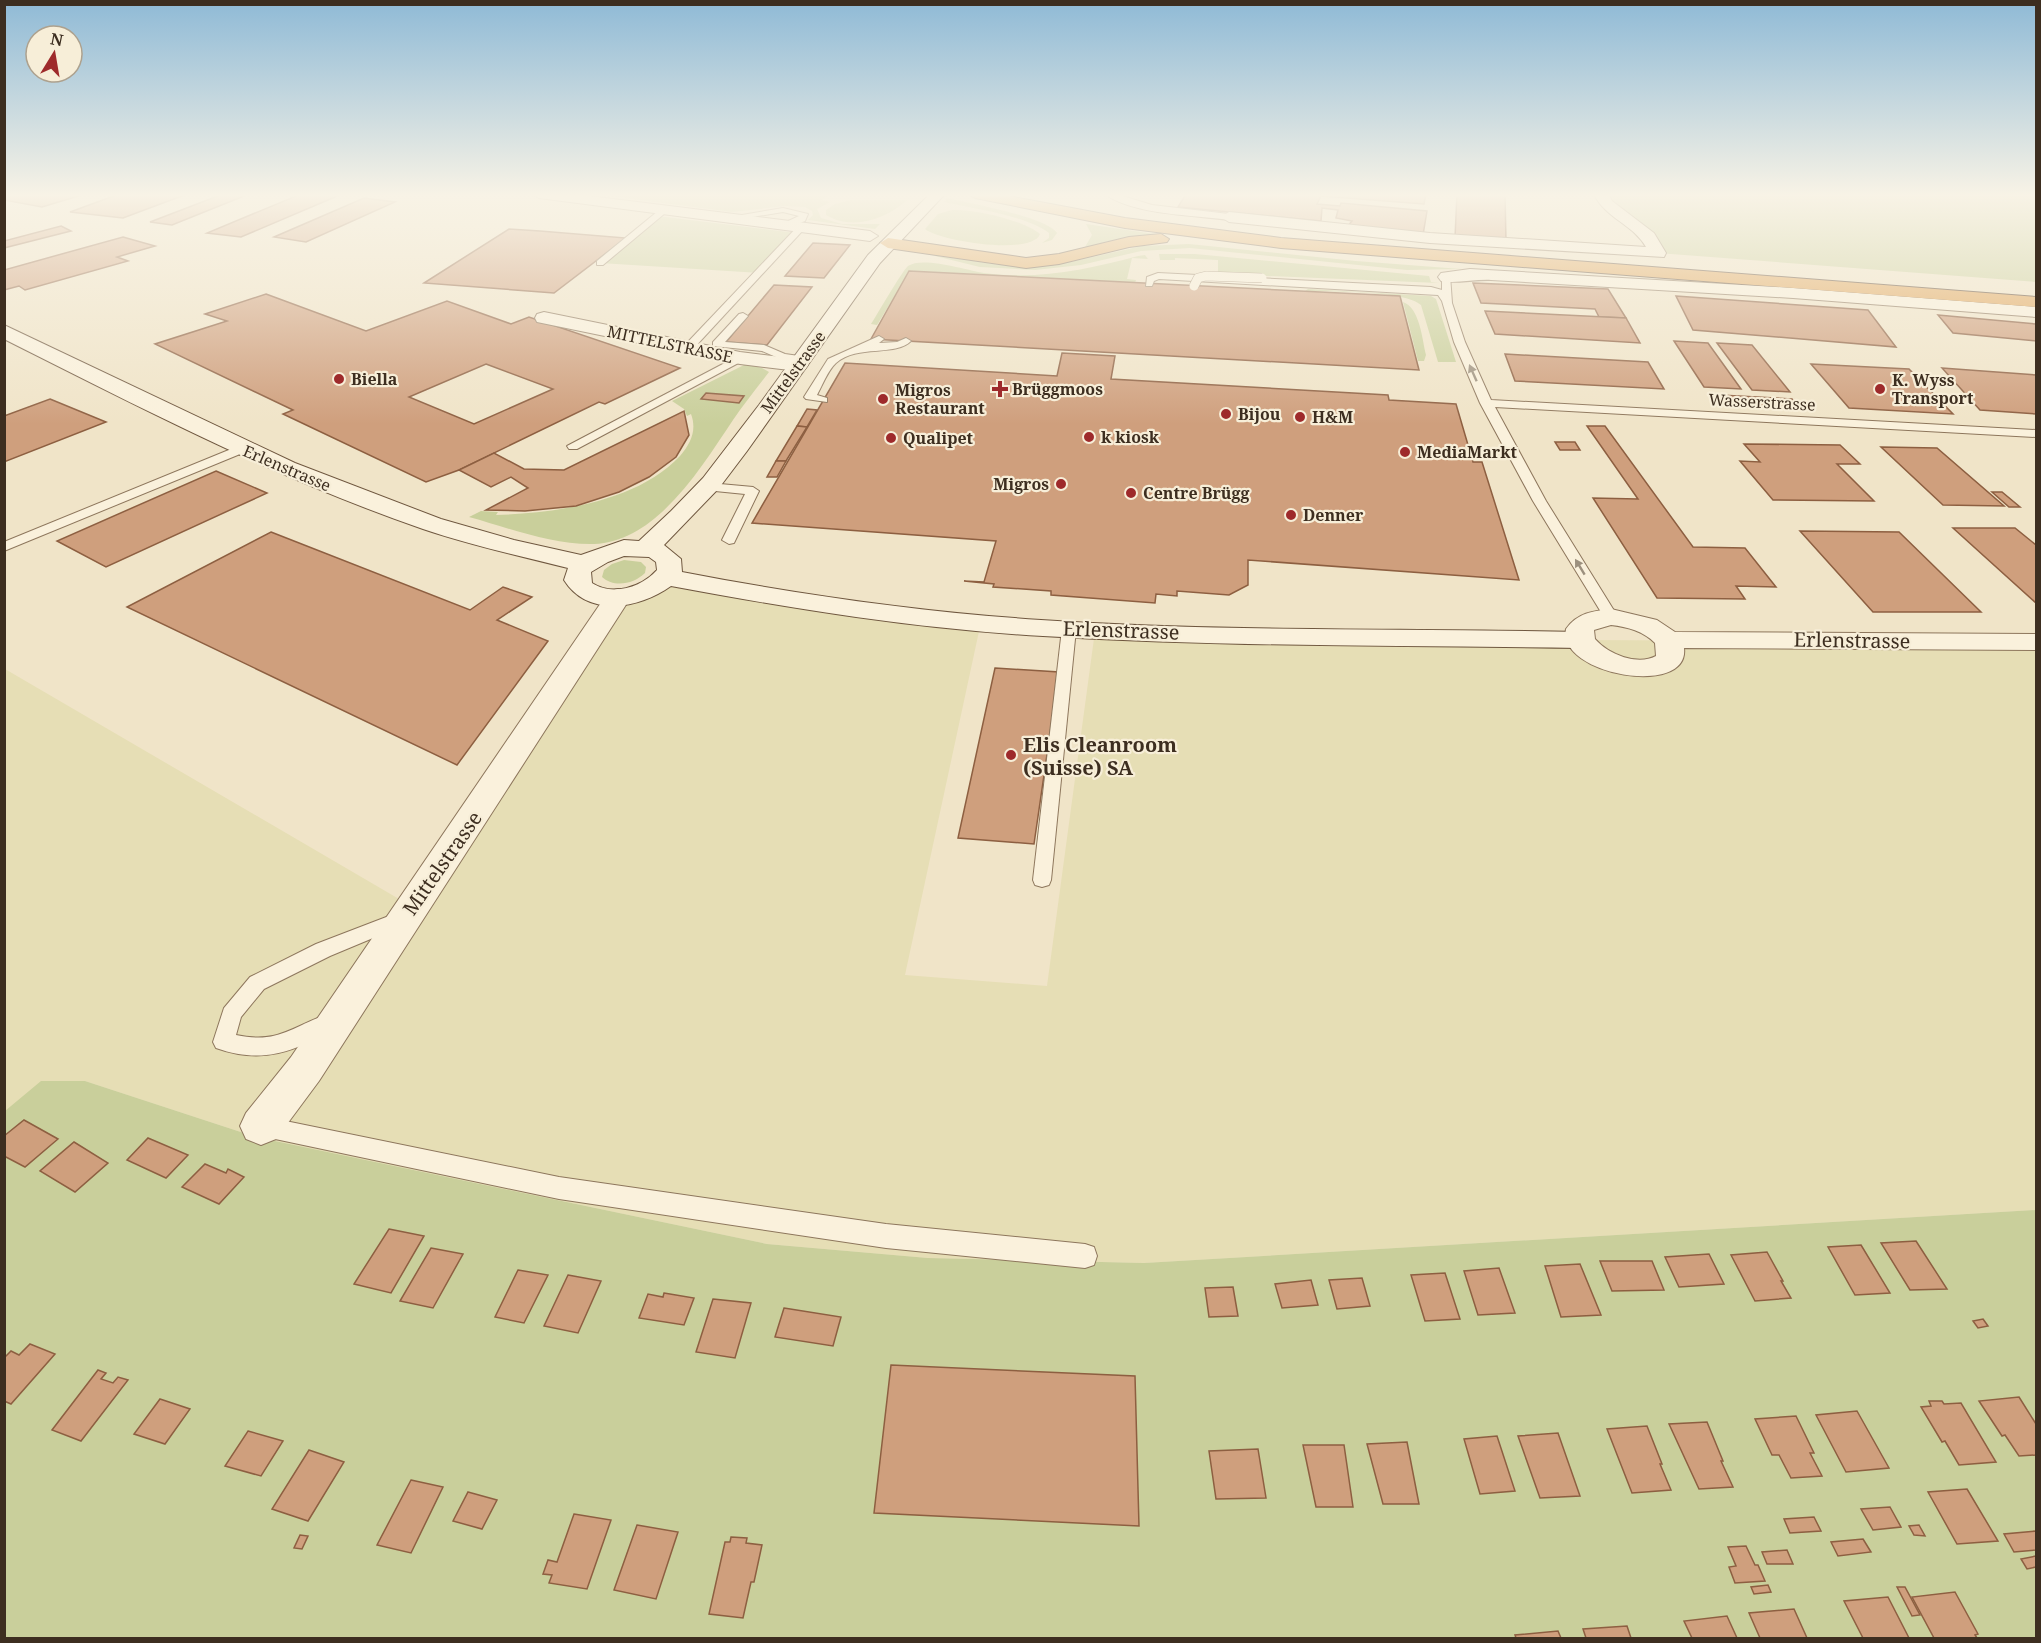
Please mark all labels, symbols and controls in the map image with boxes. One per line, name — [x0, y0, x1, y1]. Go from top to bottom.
north arrow — [24, 24, 84, 84]
text: N — [49, 27, 66, 51]
street label: MITTELSTRASSE — [605, 320, 735, 368]
street label: Mittelstrasse — [756, 326, 830, 418]
one-way arrow — [1469, 365, 1478, 382]
place label: Biella — [351, 368, 398, 390]
place label: K. Wyss Transport — [1892, 369, 1974, 409]
marker: Biella — [332, 372, 346, 386]
place label: Brüggmoos — [1012, 378, 1103, 400]
place label: Migros Restaurant — [895, 379, 985, 419]
marker: Brüggmoos — [993, 382, 1007, 396]
marker: K. Wyss Transport — [1873, 382, 1887, 396]
street label: Wasserstrasse — [1708, 388, 1816, 416]
marker: Migros Restaurant — [876, 392, 890, 406]
place label: Bijou — [1238, 403, 1281, 425]
place label: H&M — [1312, 406, 1353, 428]
marker: Bijou — [1219, 407, 1233, 421]
marker: H&M — [1293, 410, 1307, 424]
place label: k kiosk — [1101, 426, 1160, 448]
place label: Qualipet — [903, 427, 974, 449]
marker: k kiosk — [1082, 430, 1096, 444]
marker: Qualipet — [884, 431, 898, 445]
street label: Erlenstrasse — [240, 440, 334, 496]
place label: MediaMarkt — [1417, 441, 1517, 463]
marker: MediaMarkt — [1398, 445, 1412, 459]
place label: Migros — [993, 473, 1049, 495]
marker: Migros — [1054, 477, 1068, 491]
place label: Centre Brügg — [1143, 482, 1249, 504]
marker: Centre Brügg — [1124, 486, 1138, 500]
place label: Denner — [1303, 504, 1364, 526]
marker: Denner — [1284, 508, 1298, 522]
one-way arrow — [1574, 559, 1585, 575]
street label: Erlenstrasse — [1062, 614, 1180, 646]
street label: Erlenstrasse — [1793, 625, 1911, 655]
place label: Elis Cleanroom (Suisse) SA — [1023, 731, 1177, 781]
marker: Elis Cleanroom (Suisse) SA — [1004, 748, 1018, 762]
street label: Mittelstrasse — [396, 806, 488, 920]

